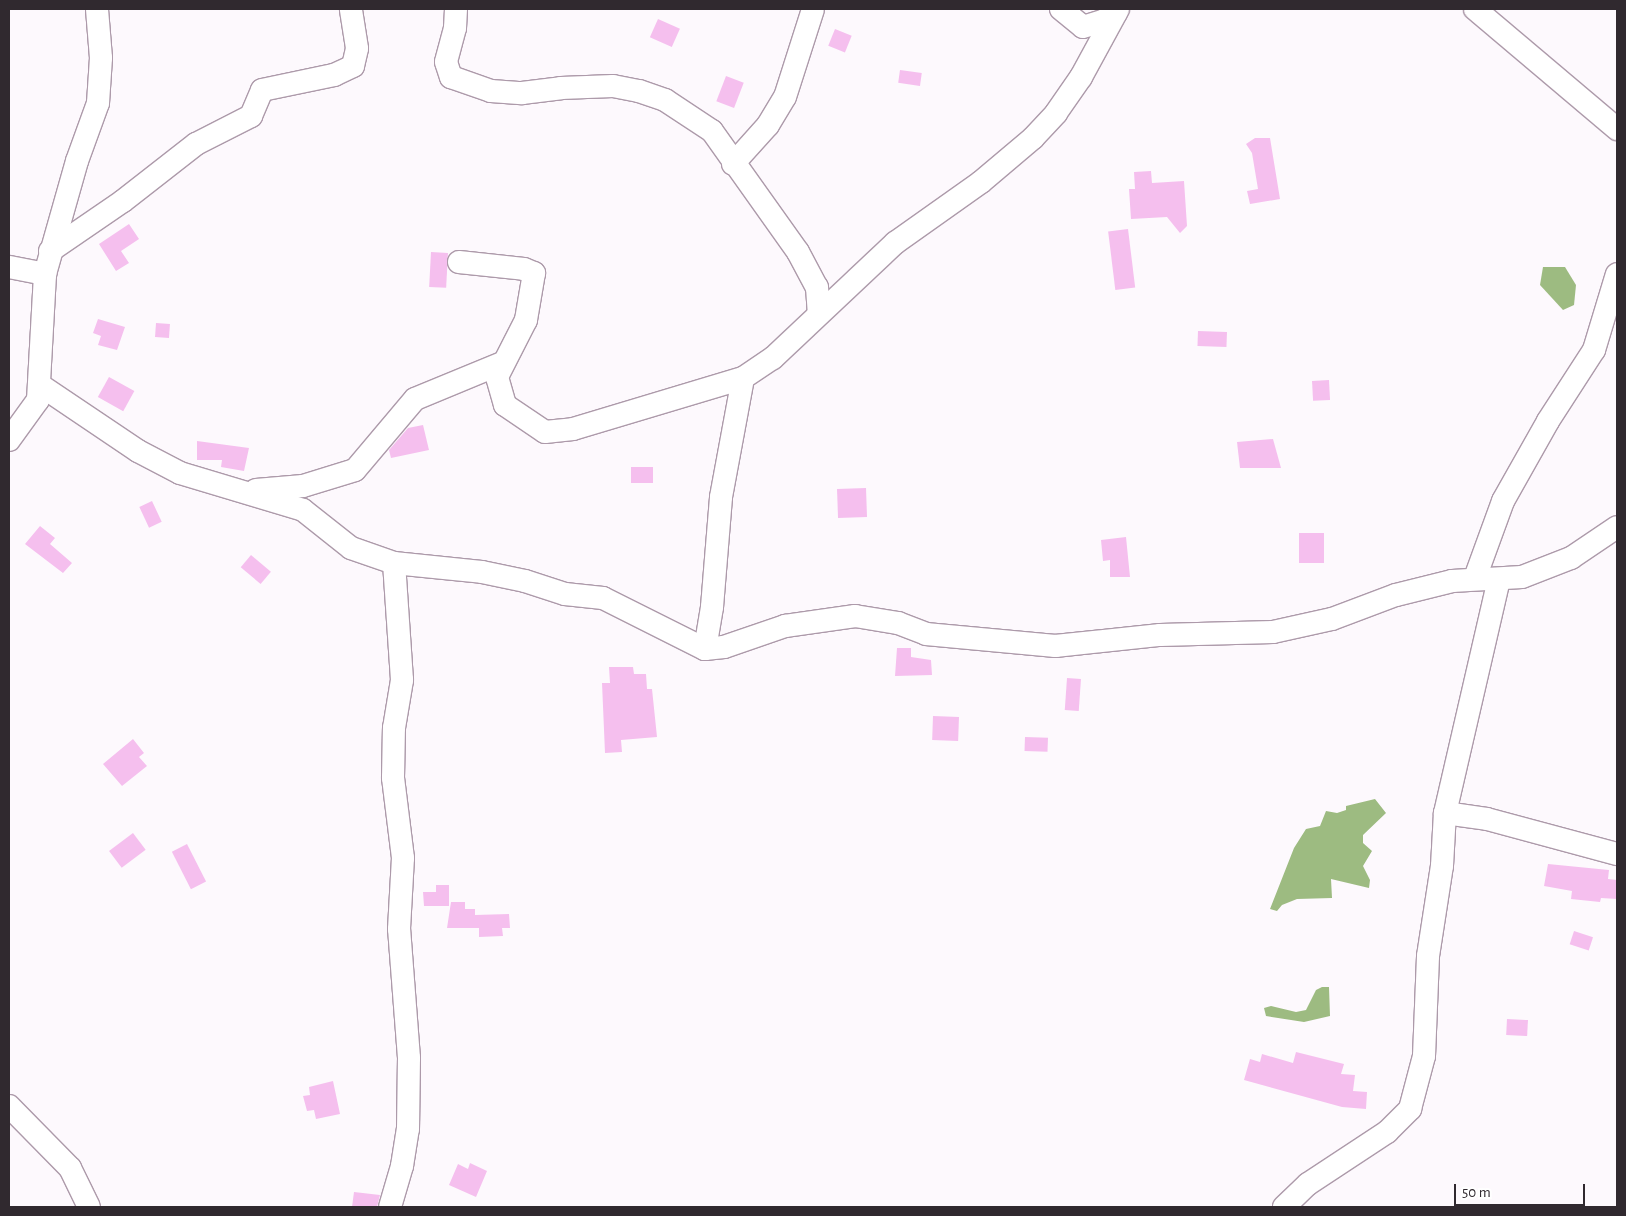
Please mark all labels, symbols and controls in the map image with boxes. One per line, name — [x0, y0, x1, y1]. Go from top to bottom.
scale bar — [1456, 1174, 1587, 1206]
text: 50 m — [1462, 1185, 1491, 1200]

